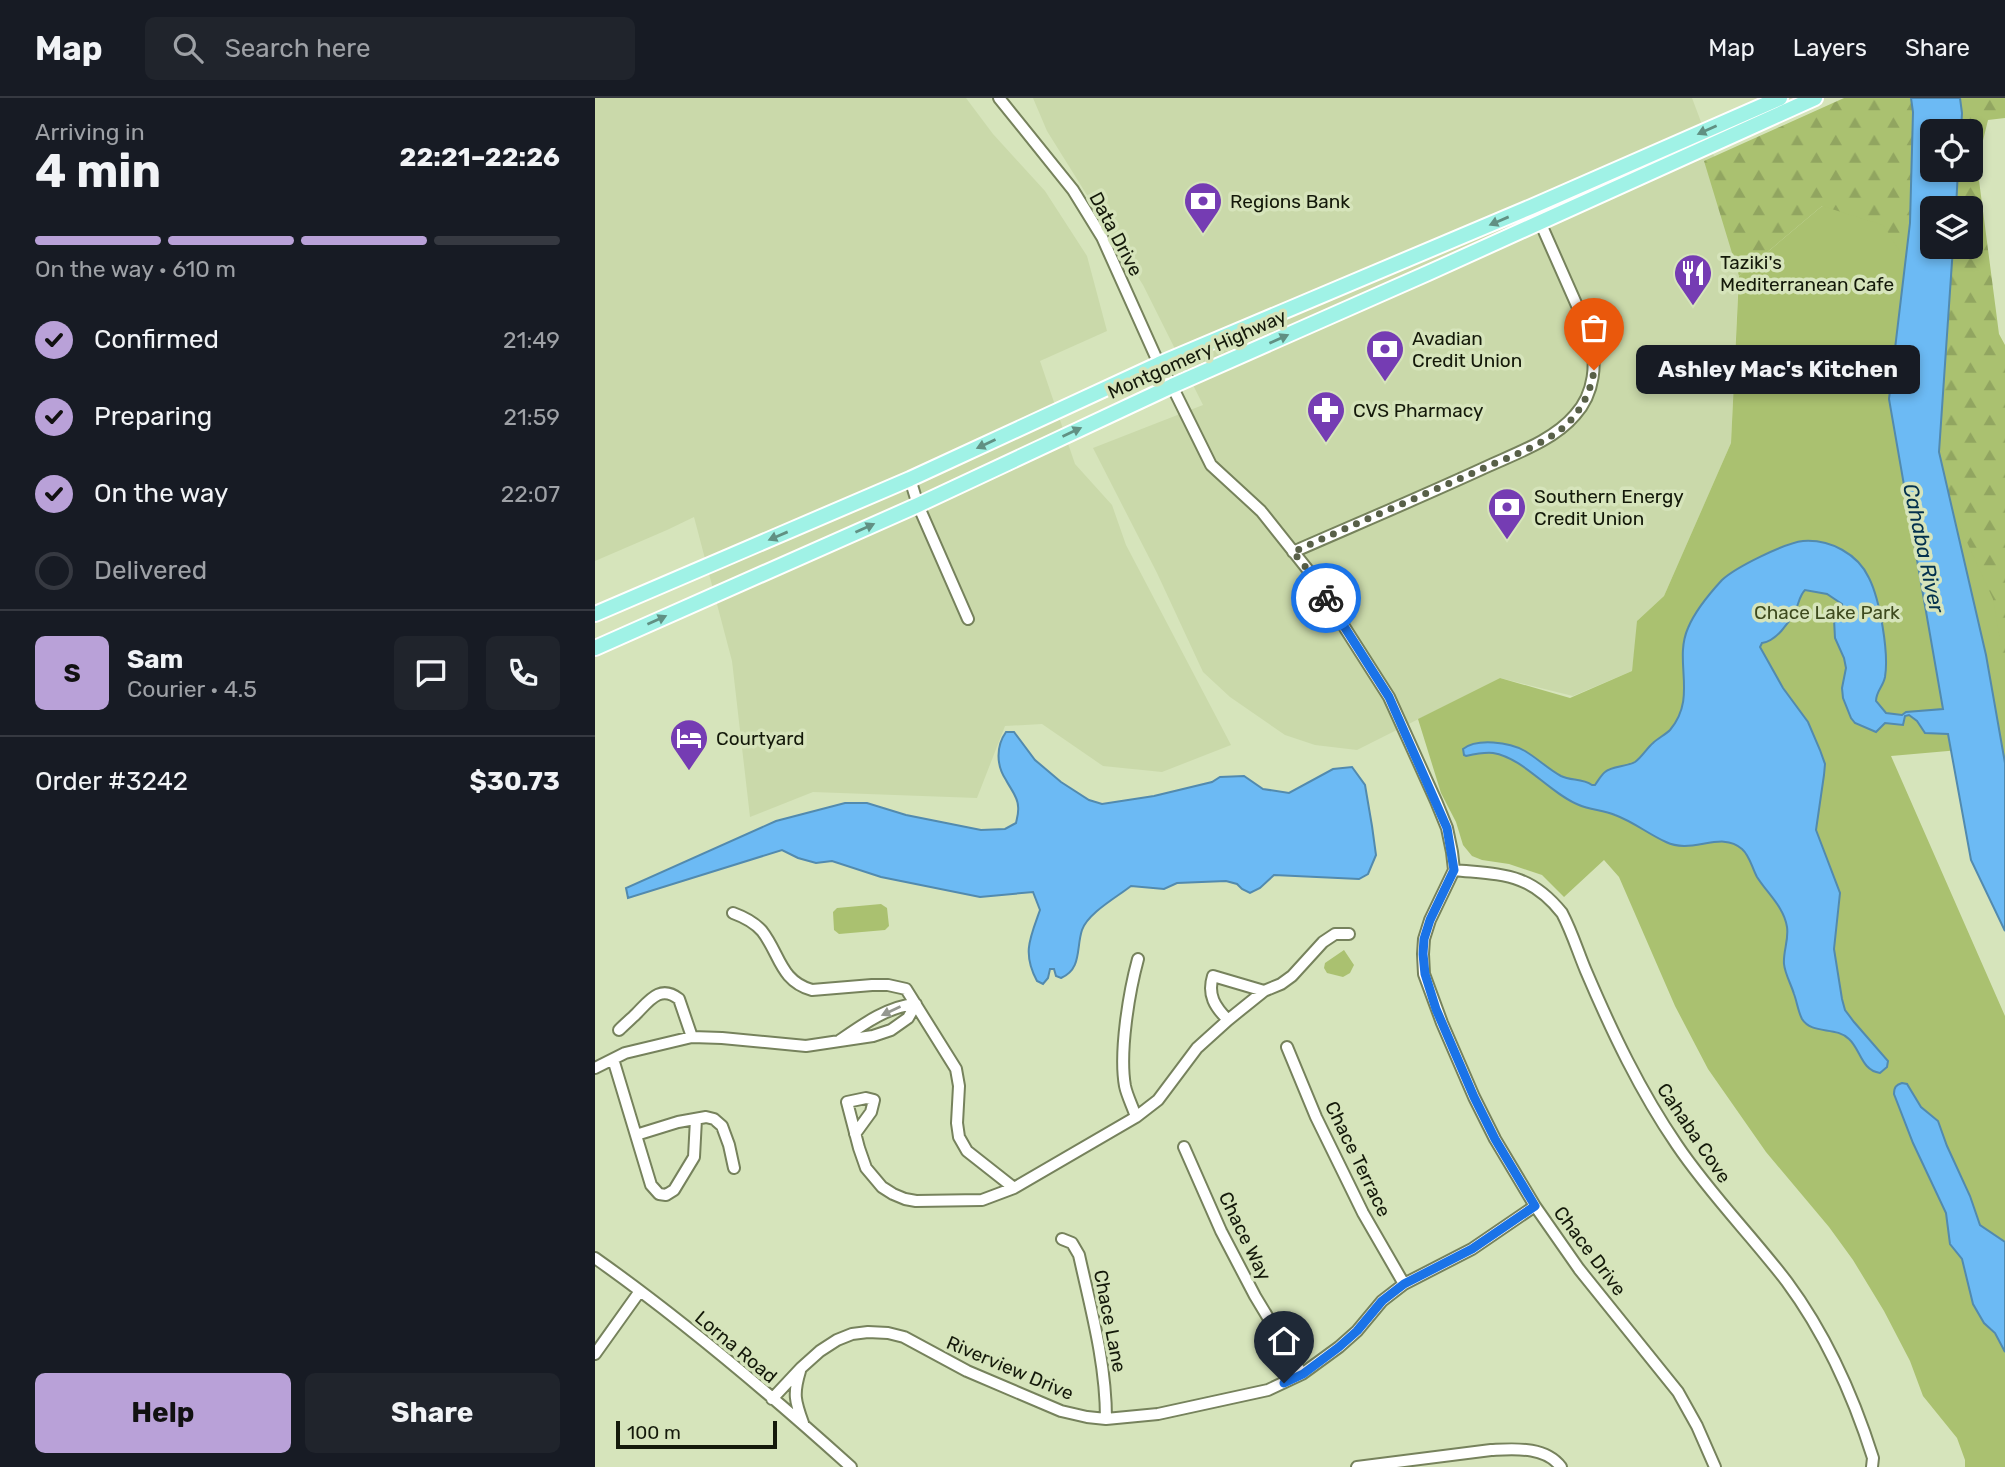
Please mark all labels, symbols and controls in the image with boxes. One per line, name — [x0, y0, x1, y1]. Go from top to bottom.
search box — [145, 17, 635, 80]
text: Map — [35, 29, 103, 68]
icon: search — [169, 29, 207, 67]
text: Search here — [225, 33, 370, 64]
text: Map — [1708, 34, 1755, 62]
text: Layers — [1793, 34, 1867, 62]
text: Share — [1905, 34, 1970, 62]
text: Arriving in — [35, 118, 145, 146]
map controls — [1920, 119, 1983, 259]
button: locate — [1920, 119, 1983, 182]
one-way arrow — [1697, 124, 1717, 136]
text: 22:21–22:26 — [400, 142, 560, 173]
text: 4 min — [35, 144, 161, 199]
bank icon: Regions Bank — [1182, 180, 1224, 235]
street label: Data Drive — [1084, 188, 1148, 280]
place label: Regions Bank — [1230, 190, 1350, 213]
button: layers — [1920, 196, 1983, 259]
one-way arrow — [1488, 216, 1509, 227]
place label: Taziki's Mediterranean Cafe — [1720, 251, 1894, 296]
restaurant icon: Taziki's Mediterranean Cafe — [1672, 252, 1714, 307]
text: On the way · 610 m — [35, 255, 236, 283]
pin — [1564, 298, 1624, 370]
street label: Montgomery Highway — [1104, 304, 1290, 404]
icon: bag — [1575, 309, 1613, 347]
icon: check — [35, 321, 73, 359]
text: Confirmed — [94, 324, 219, 355]
text: 21:49 — [503, 326, 560, 354]
place label: Avadian Credit Union — [1412, 327, 1522, 372]
bank icon: Avadian Credit Union — [1364, 328, 1406, 383]
one-way arrow — [1269, 333, 1290, 344]
callout: Ashley Mac's Kitchen — [1636, 345, 1919, 394]
text: Ashley Mac's Kitchen — [1658, 355, 1898, 383]
pharmacy icon: CVS Pharmacy — [1305, 389, 1347, 444]
icon: check — [35, 398, 73, 436]
place label: CVS Pharmacy — [1353, 399, 1483, 422]
text: Preparing — [94, 401, 212, 432]
text: 21:59 — [503, 403, 560, 431]
one-way arrow — [1062, 427, 1082, 438]
one-way arrow — [976, 438, 996, 449]
icon: check — [35, 475, 73, 513]
text: On the way — [94, 478, 228, 509]
text: 22:07 — [501, 480, 560, 508]
water label: Cahaba River — [1898, 481, 1950, 616]
place label: Southern Energy Credit Union — [1534, 485, 1684, 530]
bank icon: Southern Energy Credit Union — [1486, 486, 1528, 541]
one-way arrow — [855, 522, 875, 534]
one-way arrow — [767, 531, 788, 542]
text: Delivered — [94, 555, 207, 586]
courier — [1291, 563, 1361, 633]
icon: bike — [1307, 579, 1345, 617]
park label: Chace Lake Park — [1754, 601, 1900, 624]
one-way arrow — [647, 614, 668, 625]
button: chat — [394, 636, 468, 710]
button: phone — [486, 636, 560, 710]
text: Sam — [127, 644, 183, 675]
text: S — [63, 658, 81, 689]
text: Courier · 4.5 — [127, 675, 257, 703]
hotel icon: Courtyard — [668, 717, 710, 772]
place label: Courtyard — [716, 727, 805, 750]
text: Order #3242 — [35, 766, 188, 797]
text: $30.73 — [469, 766, 560, 797]
one-way arrow — [881, 1005, 901, 1016]
street label: Cahaba Cove — [1652, 1079, 1736, 1187]
street label: Chace Terrace — [1320, 1097, 1396, 1221]
street label: Chace Way — [1214, 1188, 1276, 1284]
street label: Chace Drive — [1549, 1202, 1631, 1300]
street label: Chace Lane — [1089, 1268, 1131, 1374]
street label: Lorna Road — [690, 1306, 782, 1388]
pin — [1254, 1311, 1314, 1383]
icon: home — [1265, 1322, 1303, 1360]
street label: Riverview Drive — [943, 1331, 1077, 1405]
button: Help — [35, 1373, 291, 1453]
button: Share — [305, 1373, 560, 1453]
scale bar — [616, 1418, 777, 1450]
text: 100 m — [627, 1421, 681, 1444]

